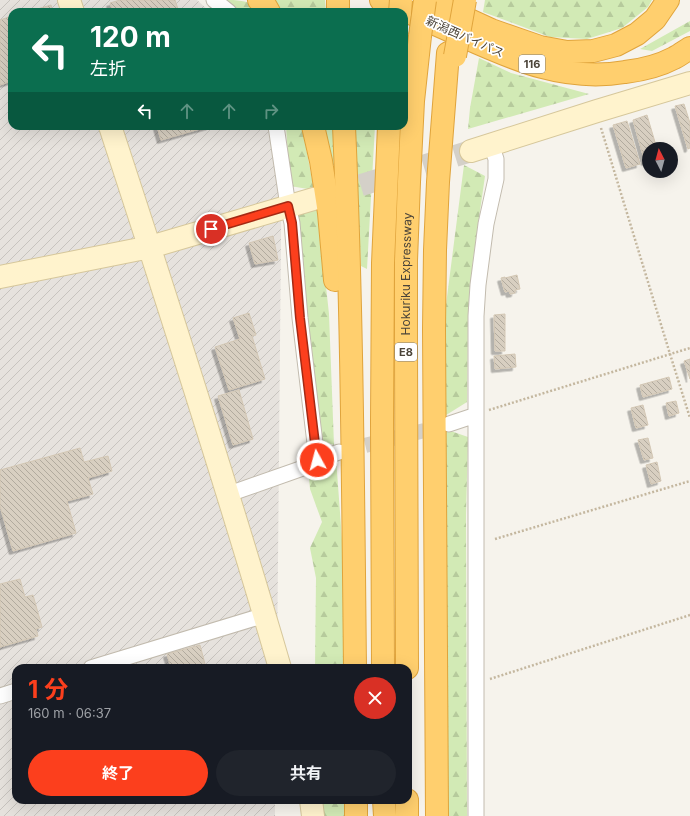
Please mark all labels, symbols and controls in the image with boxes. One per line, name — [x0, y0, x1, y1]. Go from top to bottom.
street label: 新潟西バイパス — [424, 13, 507, 60]
text: 120 m — [90, 20, 171, 54]
icon: left — [24, 24, 76, 76]
road number: 116 — [519, 55, 545, 73]
text: 左折 — [90, 58, 126, 79]
icon: left — [134, 100, 156, 122]
icon: ahead — [176, 100, 198, 122]
icon: ahead — [218, 100, 240, 122]
icon: right — [260, 100, 282, 122]
north arrow — [642, 142, 678, 178]
map controls — [642, 142, 678, 178]
pin — [194, 212, 228, 246]
street label: Hokuriku Expressway — [398, 212, 415, 335]
icon: arrive — [200, 218, 222, 240]
road number: E8 — [395, 343, 417, 361]
position arrow — [296, 439, 338, 481]
text: 1 分 — [28, 675, 68, 704]
button: close — [354, 677, 396, 719]
text: 160 m · 06:37 — [28, 705, 111, 721]
button: 終了 — [28, 750, 208, 796]
button: 共有 — [216, 750, 396, 796]

